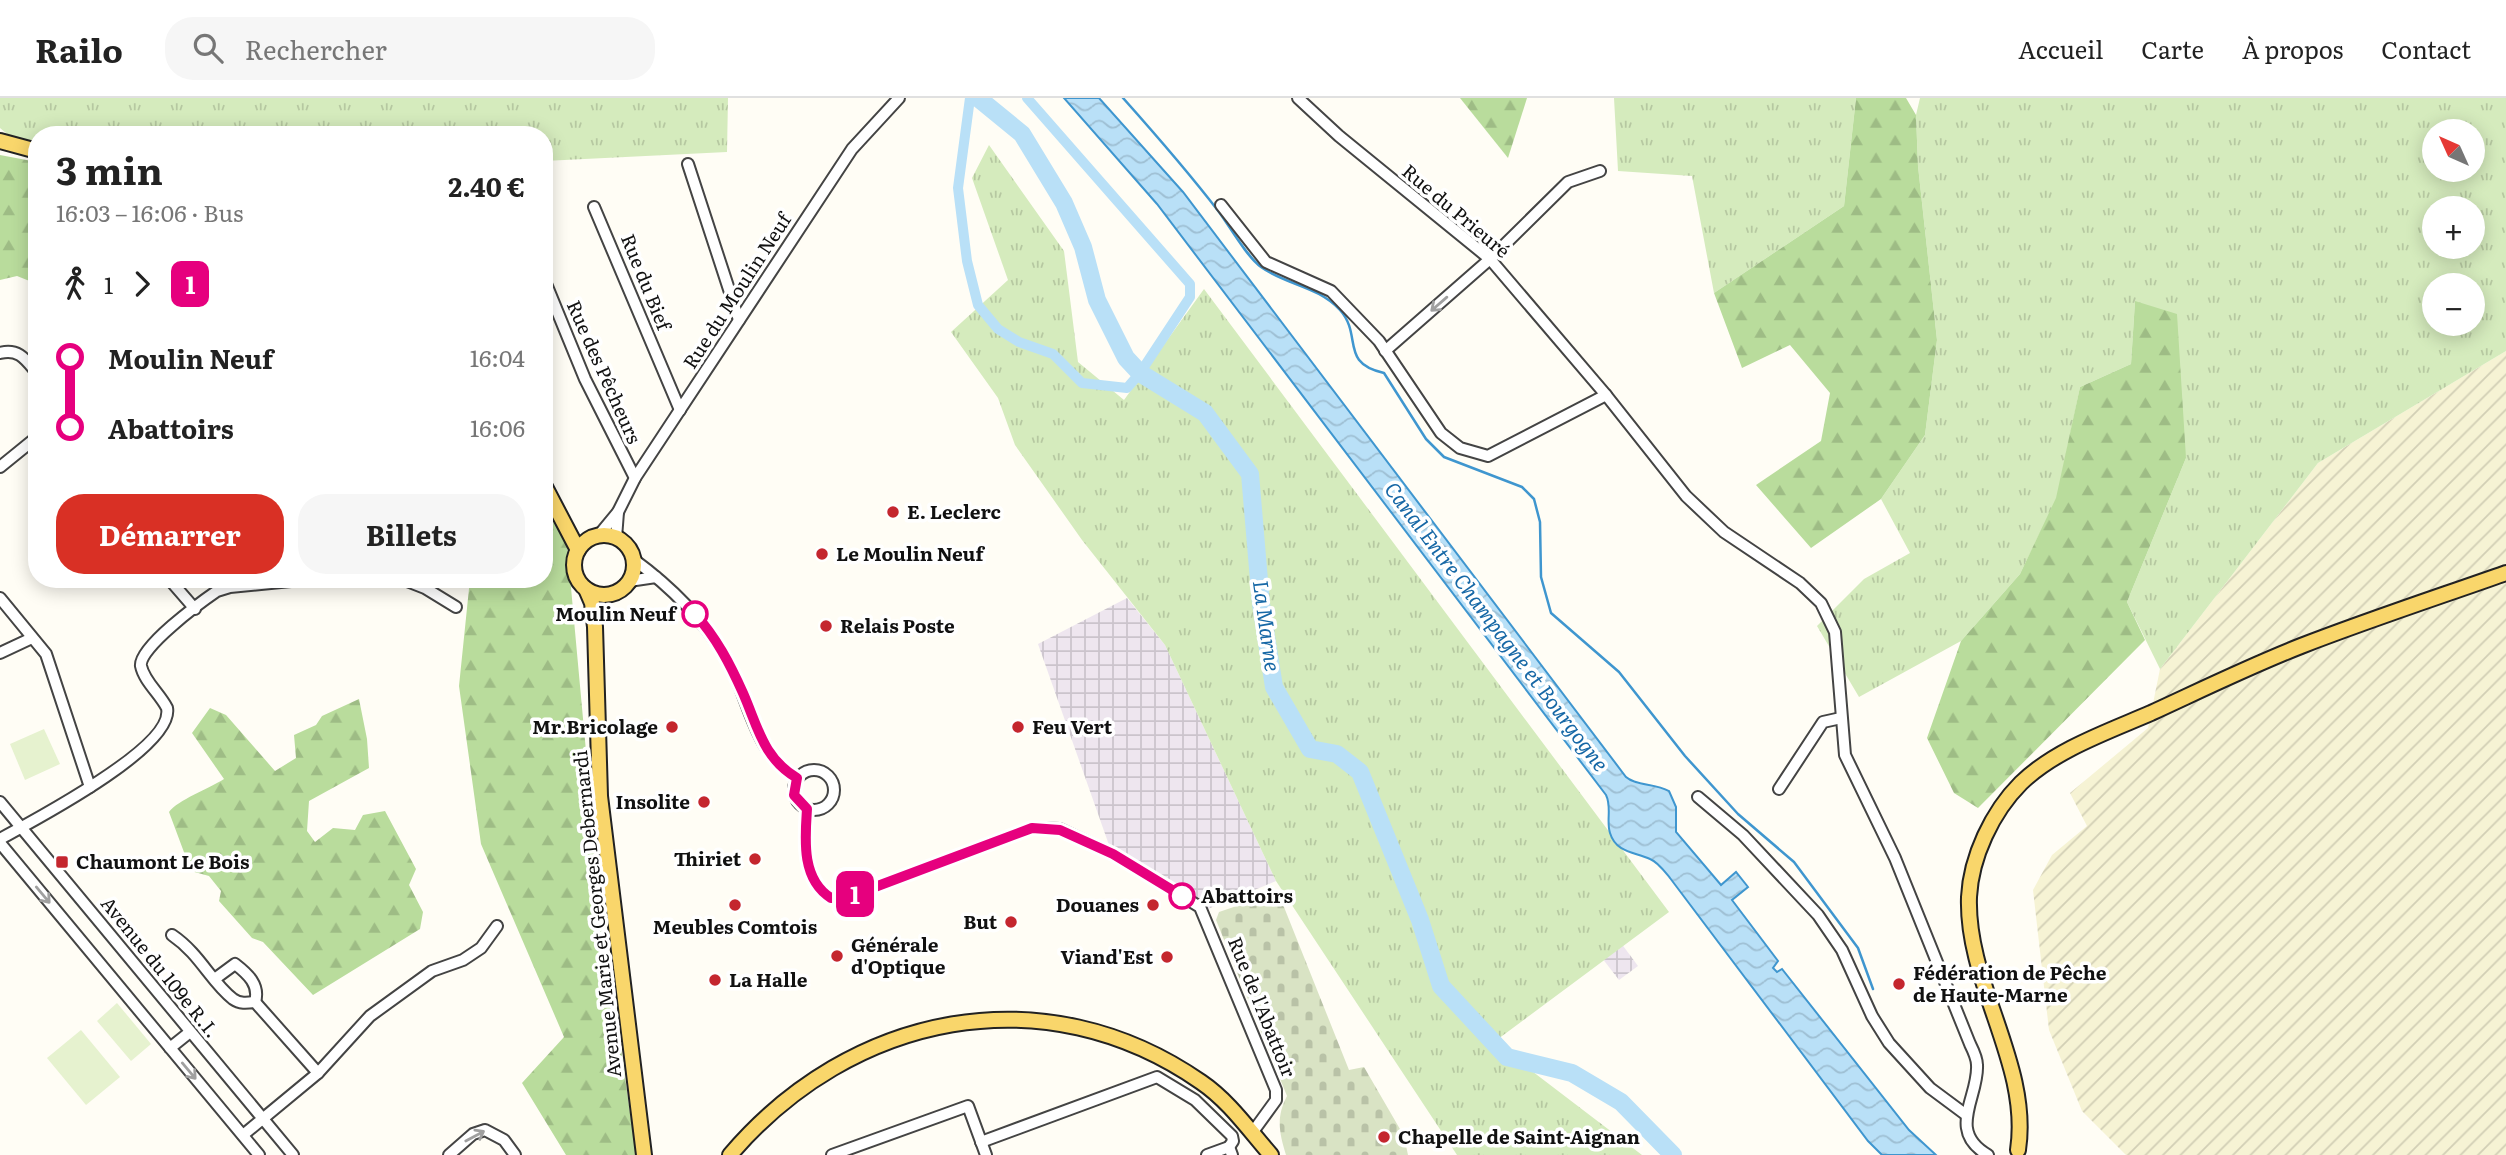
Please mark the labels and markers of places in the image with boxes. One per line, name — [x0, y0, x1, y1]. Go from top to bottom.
place label: E. Leclerc — [907, 497, 1001, 525]
marker: E. Leclerc — [885, 504, 901, 520]
place label: Le Moulin Neuf — [836, 539, 985, 567]
marker: Le Moulin Neuf — [814, 546, 830, 562]
place label: Moulin Neuf — [555, 599, 678, 627]
marker: Moulin Neuf — [682, 601, 708, 627]
place label: Relais Poste — [840, 611, 955, 639]
marker: Relais Poste — [818, 618, 834, 634]
place label: Mr.Bricolage — [532, 712, 658, 740]
place label: Feu Vert — [1032, 712, 1113, 740]
marker: Mr.Bricolage — [664, 719, 680, 735]
marker: Feu Vert — [1010, 719, 1026, 735]
place label: Insolite — [616, 787, 690, 815]
marker: Insolite — [696, 794, 712, 810]
place label: Thiriet — [674, 844, 742, 872]
place label: Chaumont Le Bois — [76, 847, 250, 875]
marker: Thiriet — [747, 851, 763, 867]
marker: Chaumont Le Bois — [54, 854, 70, 870]
place label: Abattoirs — [1201, 881, 1293, 909]
marker: Abattoirs — [1169, 883, 1195, 909]
place label: Douanes — [1056, 890, 1139, 918]
marker: Meubles Comtois — [727, 897, 743, 913]
marker: Douanes — [1145, 897, 1161, 913]
place label: But — [963, 907, 998, 935]
place label: Meubles Comtois — [653, 912, 817, 940]
marker: But — [1003, 914, 1019, 930]
place label: Générale d'Optique — [851, 930, 946, 980]
place label: Viand'Est — [1060, 942, 1154, 970]
marker: Générale d'Optique — [829, 948, 845, 964]
marker: Viand'Est — [1159, 949, 1175, 965]
place label: Fédération de Pêche de Haute-Marne — [1913, 958, 2107, 1008]
place label: La Halle — [729, 965, 808, 993]
marker: La Halle — [707, 972, 723, 988]
marker: Fédération de Pêche de Haute-Marne — [1891, 976, 1907, 992]
place label: Chapelle de Saint-Aignan — [1398, 1122, 1640, 1150]
marker: Chapelle de Saint-Aignan — [1376, 1129, 1392, 1145]

